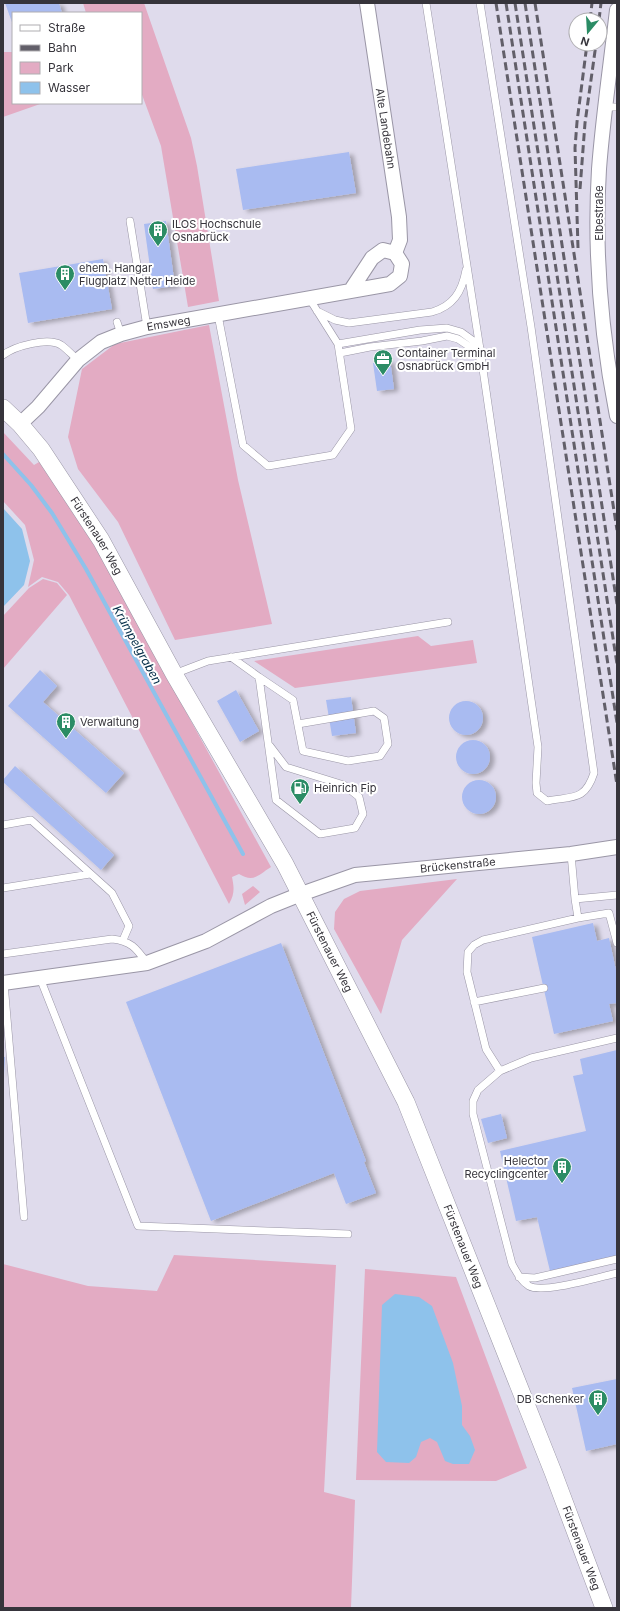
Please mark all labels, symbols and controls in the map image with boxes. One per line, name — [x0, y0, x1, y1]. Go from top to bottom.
legend — [12, 12, 142, 104]
north arrow — [568, 12, 608, 52]
text: Straße — [48, 20, 85, 35]
text: N — [579, 34, 591, 49]
text: Bahn — [48, 40, 77, 55]
text: Park — [48, 60, 74, 75]
text: Wasser — [48, 80, 91, 95]
street label: Alte Landebahn — [373, 87, 399, 170]
street label: Elbestraße — [592, 185, 606, 241]
place label: ILOS Hochschule Osnabrück — [172, 217, 261, 244]
building icon: ILOS Hochschule Osnabrück — [147, 219, 169, 247]
place label: ehem. Hangar Flugplatz Netter Heide — [79, 261, 195, 288]
building icon: ehem. Hangar Flugplatz Netter Heide — [54, 263, 76, 291]
street label: Emsweg — [146, 312, 191, 334]
place label: Container Terminal Osnabrück GmbH — [397, 346, 495, 373]
office icon: Container Terminal Osnabrück GmbH — [372, 348, 394, 376]
street label: Fürstenauer Weg — [67, 494, 126, 577]
water label: Krümpelgraben — [110, 603, 165, 687]
building icon: Verwaltung — [55, 711, 77, 739]
place label: Verwaltung — [80, 715, 139, 729]
fuel station icon: Heinrich Fip — [289, 777, 311, 805]
place label: Heinrich Fip — [314, 781, 377, 795]
street label: Brückenstraße — [419, 854, 496, 876]
street label: Fürstenauer Weg — [303, 909, 356, 994]
place label: Helector Recyclingcenter — [465, 1154, 548, 1181]
building icon: Helector Recyclingcenter — [551, 1156, 573, 1184]
street label: Fürstenauer Weg — [440, 1203, 486, 1290]
building icon: DB Schenker — [587, 1388, 609, 1416]
place label: DB Schenker — [517, 1392, 584, 1406]
street label: Fürstenauer Weg — [559, 1504, 604, 1592]

